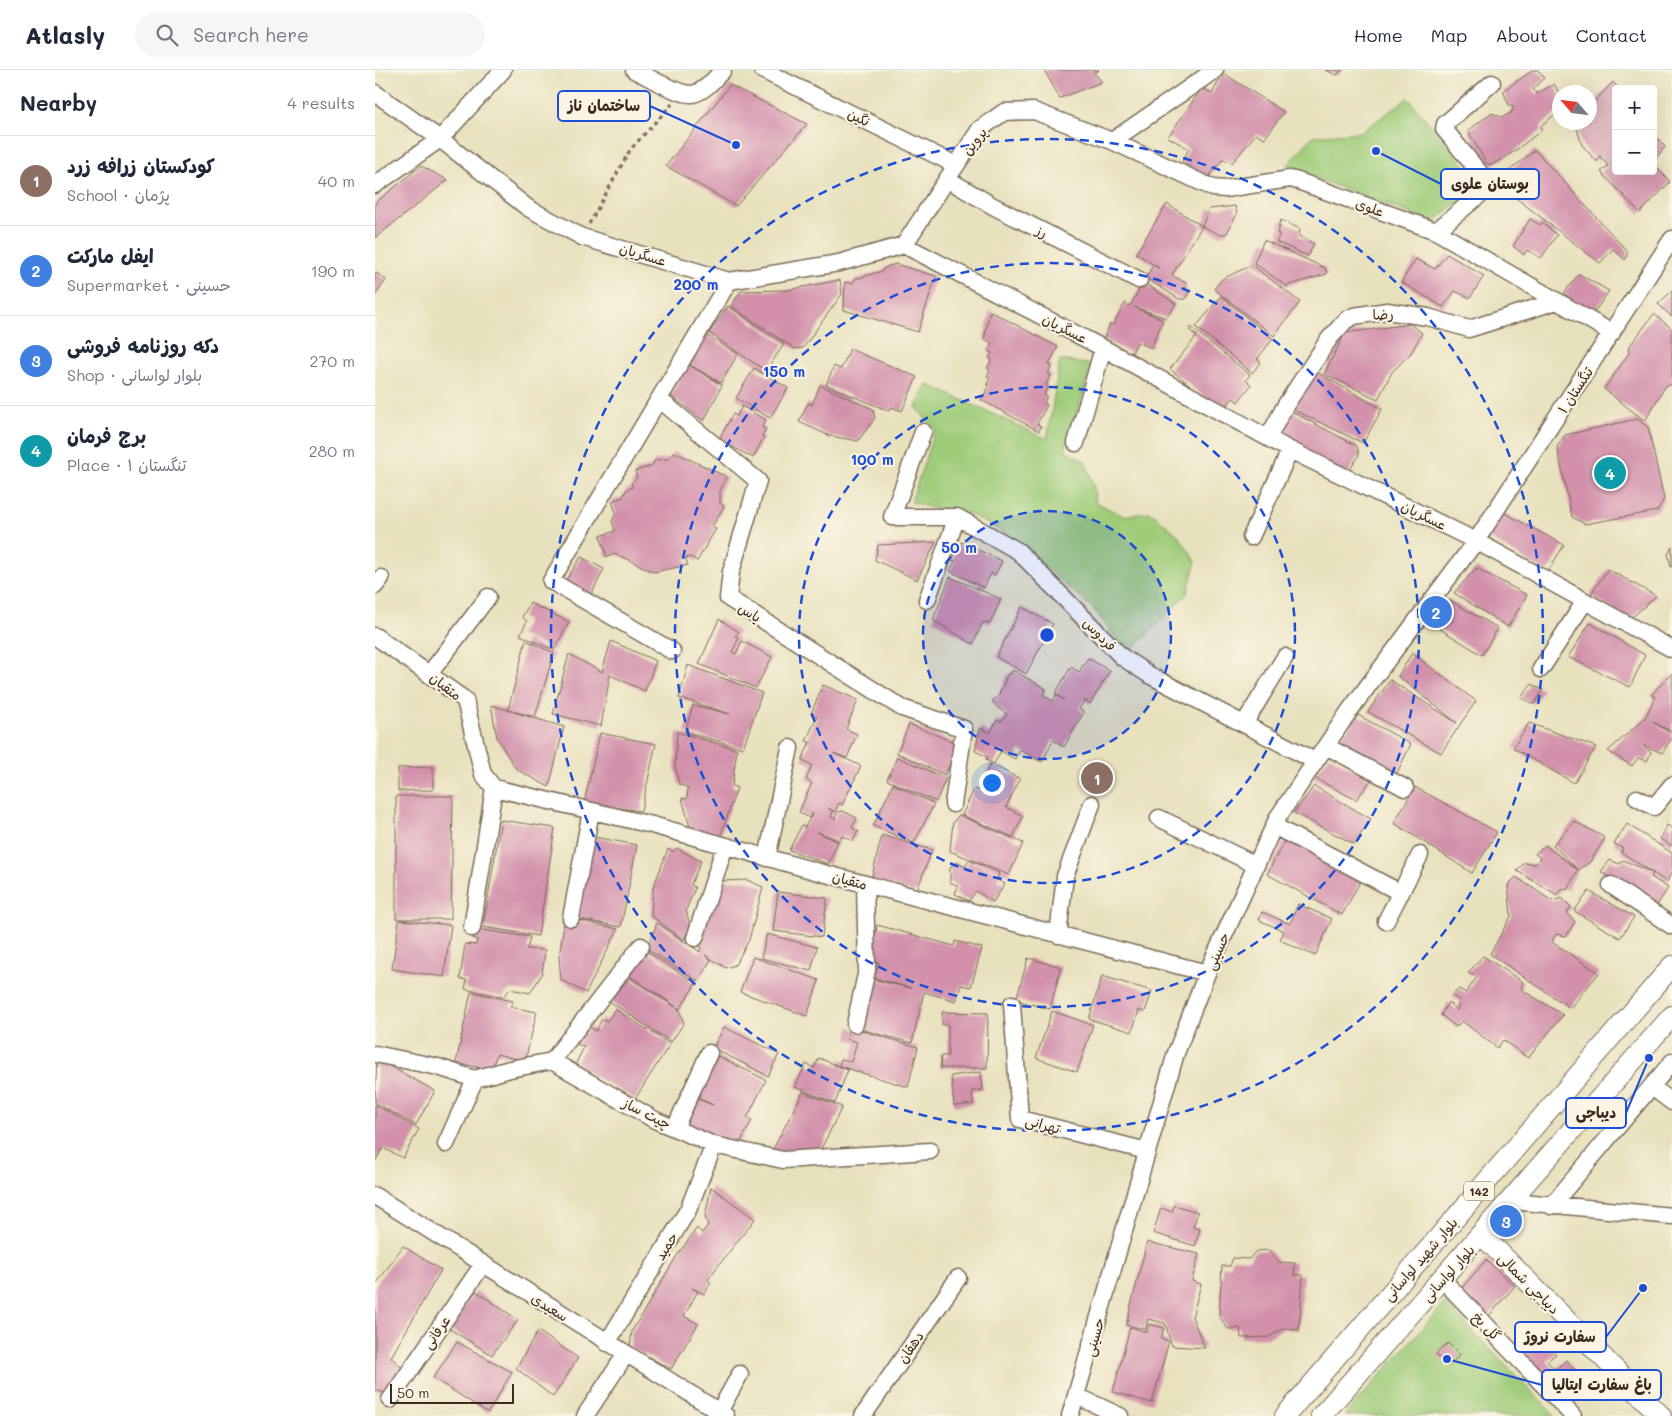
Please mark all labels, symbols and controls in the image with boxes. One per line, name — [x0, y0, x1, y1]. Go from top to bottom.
search box — [135, 12, 485, 57]
text: Atlasly — [25, 19, 105, 50]
icon: search — [153, 21, 181, 49]
text: Search here — [193, 22, 309, 47]
text: Home — [1354, 23, 1403, 47]
text: Map — [1431, 23, 1467, 47]
text: About — [1495, 23, 1548, 47]
text: Contact — [1576, 23, 1647, 47]
north arrow — [1552, 85, 1597, 130]
map controls — [1612, 85, 1657, 175]
button: + — [1612, 85, 1657, 130]
text: Nearby — [20, 89, 97, 116]
callout: ساختمان ناز — [558, 91, 650, 121]
text: 4 results — [287, 92, 355, 113]
text: ساختمان ناز — [566, 95, 640, 115]
street label: نگین — [845, 103, 873, 131]
street label: پروین — [957, 123, 992, 160]
button: − — [1612, 130, 1657, 175]
text: کودکستان زرافه زرد — [67, 153, 215, 178]
callout: بوستان علوی — [1441, 169, 1539, 199]
text: 1 — [32, 170, 40, 191]
text: 40 m — [318, 170, 355, 191]
text: بوستان علوی — [1451, 173, 1529, 194]
text: School · پژمان — [67, 184, 170, 205]
street label: علوی — [1353, 193, 1387, 222]
street label: رز — [1032, 220, 1051, 242]
street label: عسگریان — [617, 238, 669, 270]
text: ایفل مارکت — [67, 243, 154, 268]
text: 2 — [32, 260, 40, 281]
text: 190 m — [311, 260, 355, 281]
text: Supermarket · حسینی — [67, 274, 231, 295]
text: 200 m — [674, 274, 719, 294]
street label: رضا — [1372, 304, 1394, 324]
street label: عسگریان — [1039, 309, 1091, 347]
text: دکه روزنامه فروشی — [67, 333, 219, 358]
text: 3 — [31, 350, 41, 371]
text: 270 m — [309, 350, 355, 371]
text: 150 m — [763, 361, 805, 381]
street label: تنگستان ۱ — [1553, 362, 1598, 417]
text: Shop · بلوار لواسانی — [67, 364, 202, 385]
text: برج فرمان — [67, 423, 146, 448]
text: 4 — [31, 440, 41, 461]
text: 280 m — [309, 440, 355, 461]
text: 100 m — [850, 449, 894, 469]
text: Place · تنگستان ۱ — [67, 454, 186, 475]
pin: 4 — [1594, 454, 1626, 492]
street label: عسگریان — [1398, 496, 1450, 534]
text: 50 m — [941, 537, 977, 557]
pin: 2 — [1420, 593, 1452, 631]
street label: یاس — [735, 598, 765, 626]
street label: فردوس — [1079, 613, 1121, 655]
centre of rings — [1038, 626, 1056, 644]
street label: متقیان — [426, 668, 466, 704]
pin: 1 — [1081, 759, 1113, 797]
your location — [979, 770, 1005, 796]
street label: متقیان — [830, 866, 870, 894]
street label: حسینی — [1200, 929, 1234, 973]
street label: چیت ساز — [618, 1092, 674, 1134]
callout: دیباجی — [1566, 1098, 1626, 1128]
text: دیباجی — [1576, 1102, 1616, 1123]
street label: تهرانی — [1023, 1110, 1063, 1138]
road number: 142 — [1464, 1182, 1494, 1200]
pin: 3 — [1490, 1202, 1522, 1240]
street label: بلوار شهید لواسانی — [1378, 1213, 1462, 1305]
street label: حمید — [650, 1228, 682, 1264]
street label: بلوار لواسانی — [1417, 1240, 1479, 1306]
street label: دیباجی شمالی — [1494, 1248, 1564, 1318]
street label: سعیدی — [528, 1288, 572, 1326]
street label: گل یخ — [1468, 1307, 1505, 1345]
street label: عرفانی — [418, 1311, 454, 1353]
street label: حسینی — [1079, 1315, 1109, 1359]
callout: سفارت نروژ — [1515, 1322, 1606, 1352]
text: سفارت نروژ — [1522, 1326, 1596, 1346]
street label: دهقان — [892, 1327, 928, 1367]
callout: باغ سفارت ایتالیا — [1542, 1370, 1661, 1400]
text: باغ سفارت ایتالیا — [1552, 1374, 1652, 1395]
scale bar — [390, 1381, 514, 1404]
text: 50 m — [397, 1383, 429, 1402]

